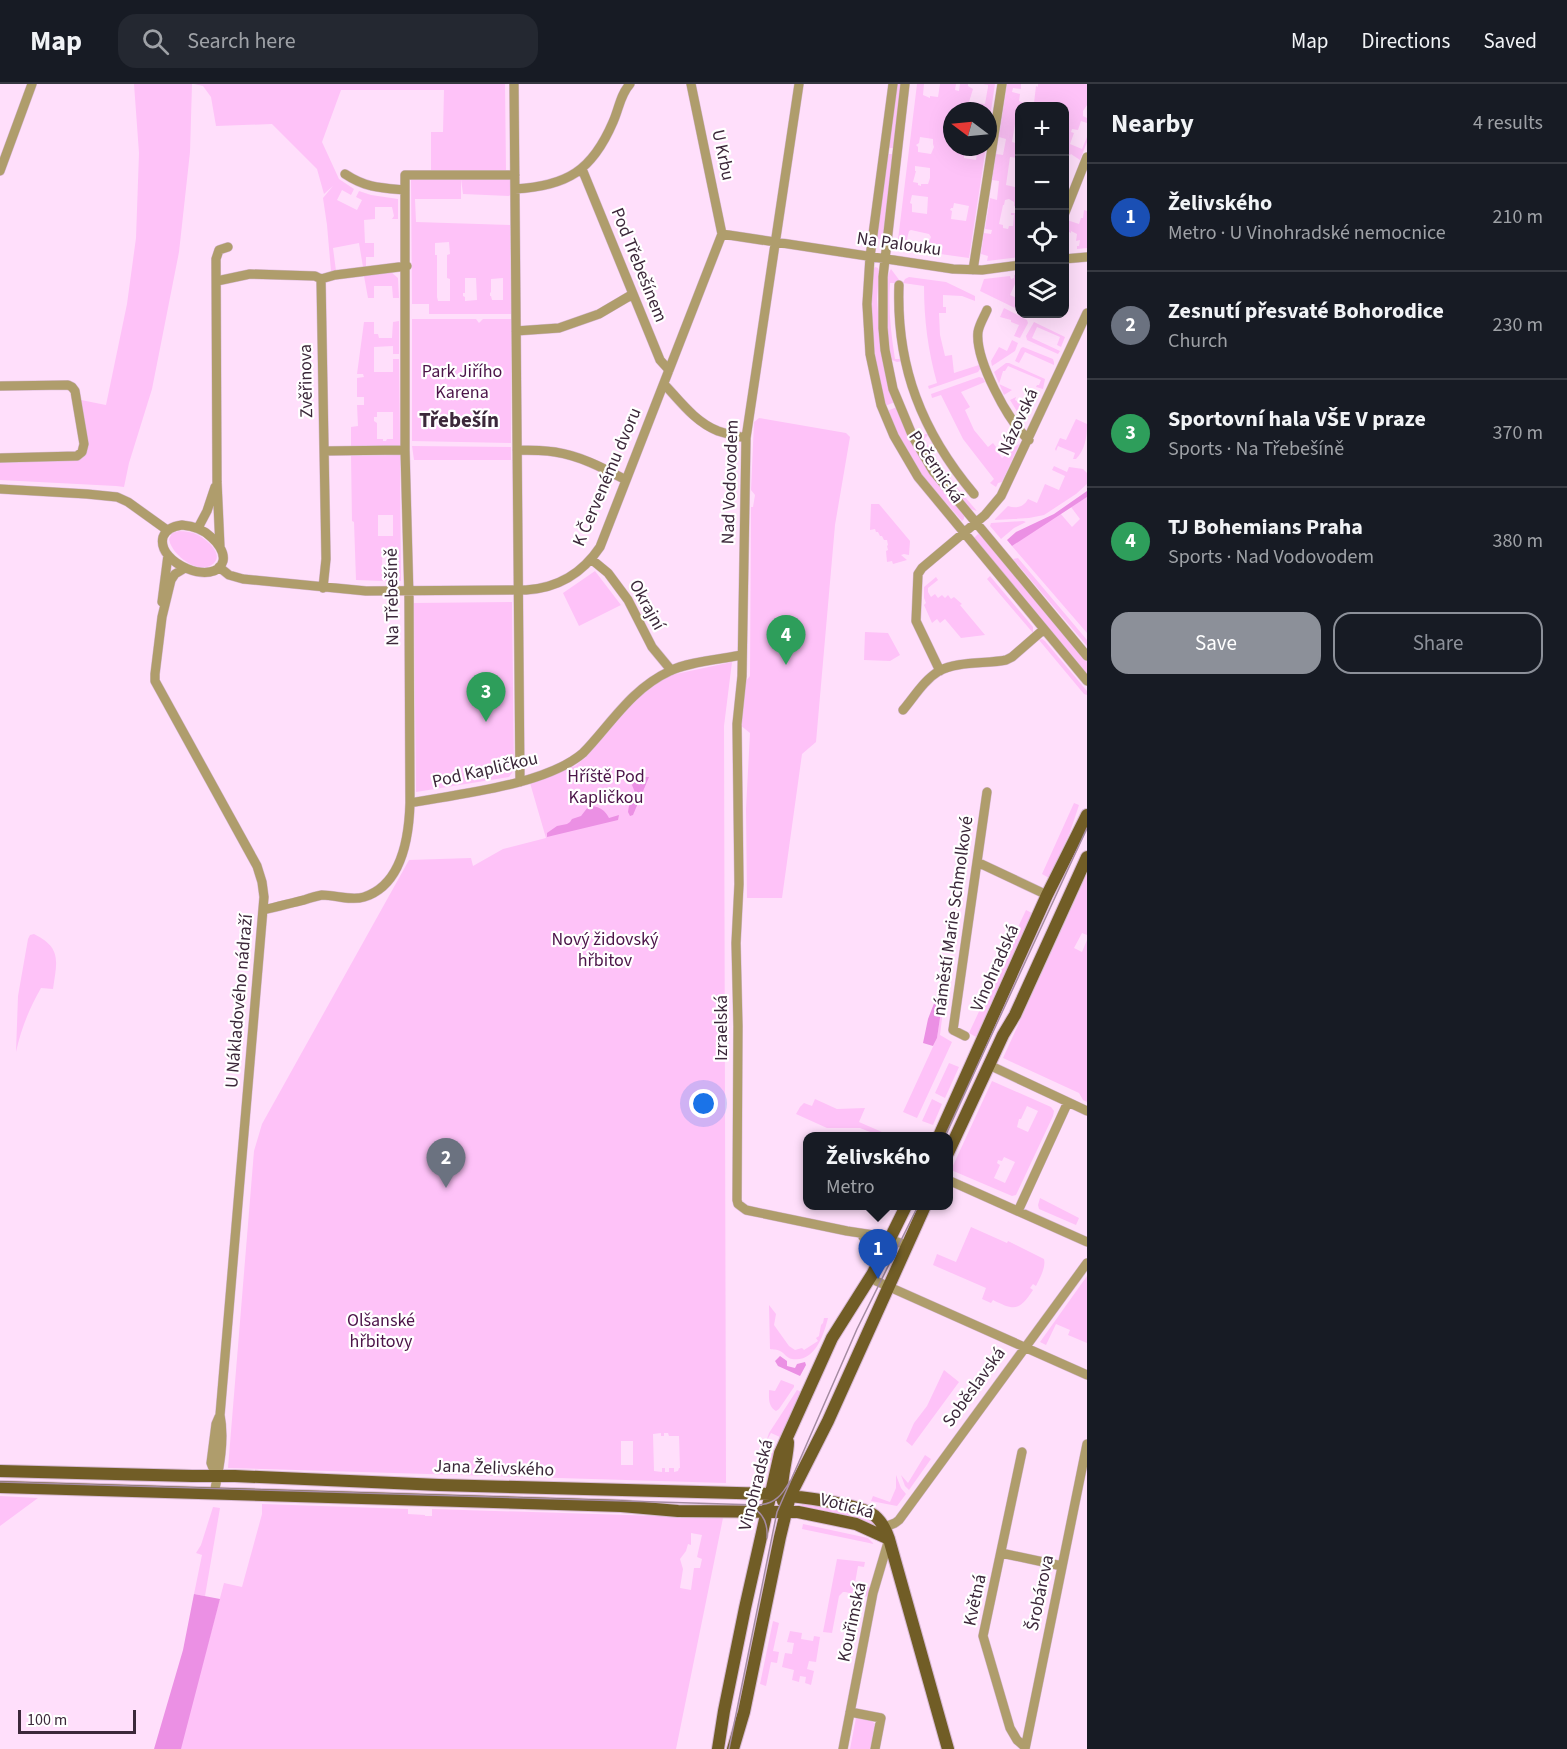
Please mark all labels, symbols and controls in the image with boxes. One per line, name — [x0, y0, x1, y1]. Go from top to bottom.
search box — [118, 14, 538, 68]
text: Map — [30, 21, 82, 61]
icon: search — [139, 25, 172, 58]
text: Search here — [187, 25, 296, 57]
text: Map — [1291, 26, 1329, 56]
text: Directions — [1362, 26, 1450, 56]
text: Saved — [1483, 26, 1537, 56]
north arrow — [943, 102, 997, 156]
map controls — [1015, 102, 1069, 318]
button: + — [1015, 102, 1069, 156]
text: Nearby — [1111, 105, 1194, 142]
text: 4 results — [1473, 109, 1543, 137]
street label: U Krbu — [705, 127, 741, 183]
button: − — [1015, 156, 1069, 210]
text: Želivského — [1168, 187, 1272, 219]
text: 1 — [1125, 203, 1136, 231]
text: 210 m — [1493, 203, 1543, 231]
street label: Pod Třebešínem — [605, 204, 673, 326]
button: locate — [1015, 210, 1069, 264]
text: Metro · U Vinohradské nemocnice — [1168, 219, 1446, 247]
street label: Na Palouku — [855, 226, 943, 262]
button: layers — [1015, 264, 1069, 318]
text: Zesnutí přesvaté Bohorodice — [1168, 295, 1444, 327]
text: 2 — [1125, 311, 1136, 339]
text: 230 m — [1493, 311, 1543, 339]
text: Church — [1168, 327, 1228, 355]
street label: Zvěřinova — [293, 344, 319, 418]
park label: Park Jiřího Karena — [422, 359, 502, 405]
street label: Názovská — [992, 384, 1044, 460]
text: Sportovní hala VŠE V praze — [1168, 403, 1426, 435]
street label: K Červenému dvoru — [566, 404, 648, 550]
district label: Třebešín — [419, 405, 499, 435]
street label: Nad Vodovodem — [715, 419, 745, 545]
text: 3 — [1125, 419, 1136, 447]
text: 370 m — [1493, 419, 1543, 447]
street label: Počernická — [902, 426, 970, 508]
text: Sports · Na Třebešíně — [1168, 435, 1344, 463]
text: TJ Bohemians Praha — [1168, 511, 1363, 543]
text: 4 — [1125, 527, 1136, 555]
text: 380 m — [1493, 527, 1543, 555]
text: Sports · Nad Vodovodem — [1168, 543, 1374, 571]
street label: Na Třebešíně — [379, 548, 405, 646]
street label: Okrajní — [623, 575, 671, 635]
button: Save — [1111, 612, 1321, 674]
button: Share — [1333, 612, 1543, 674]
pin: 4 — [766, 616, 806, 665]
pin: 3 — [466, 672, 506, 722]
street label: Pod Kapličkou — [430, 746, 540, 794]
park label: Hříště Pod Kapličkou — [567, 764, 645, 810]
street label: náměstí Marie Schmolkové — [927, 814, 979, 1018]
street label: U Nákladového nádraží — [219, 912, 259, 1089]
street label: Vinohradská — [965, 920, 1025, 1016]
park label: Nový židovský hřbitov — [552, 927, 659, 973]
street label: Izraelská — [709, 995, 734, 1061]
your location — [689, 1089, 718, 1118]
popup — [803, 1132, 953, 1210]
pin: 2 — [426, 1138, 466, 1188]
text: Želivského — [826, 1141, 930, 1173]
text: Metro — [826, 1173, 874, 1201]
pin: 1 — [858, 1230, 898, 1279]
park label: Olšanské hřbitovy — [347, 1308, 415, 1354]
street label: Soběslavská — [936, 1342, 1012, 1432]
street label: Vinohradská — [733, 1437, 779, 1533]
street label: Jana Želivského — [433, 1453, 555, 1483]
street label: Votická — [817, 1487, 877, 1525]
street label: Šrobárova — [1020, 1553, 1060, 1633]
street label: Květná — [957, 1572, 993, 1628]
street label: Kouřimská — [831, 1580, 873, 1664]
scale bar — [18, 1707, 136, 1734]
text: 100 m — [27, 1709, 67, 1731]

